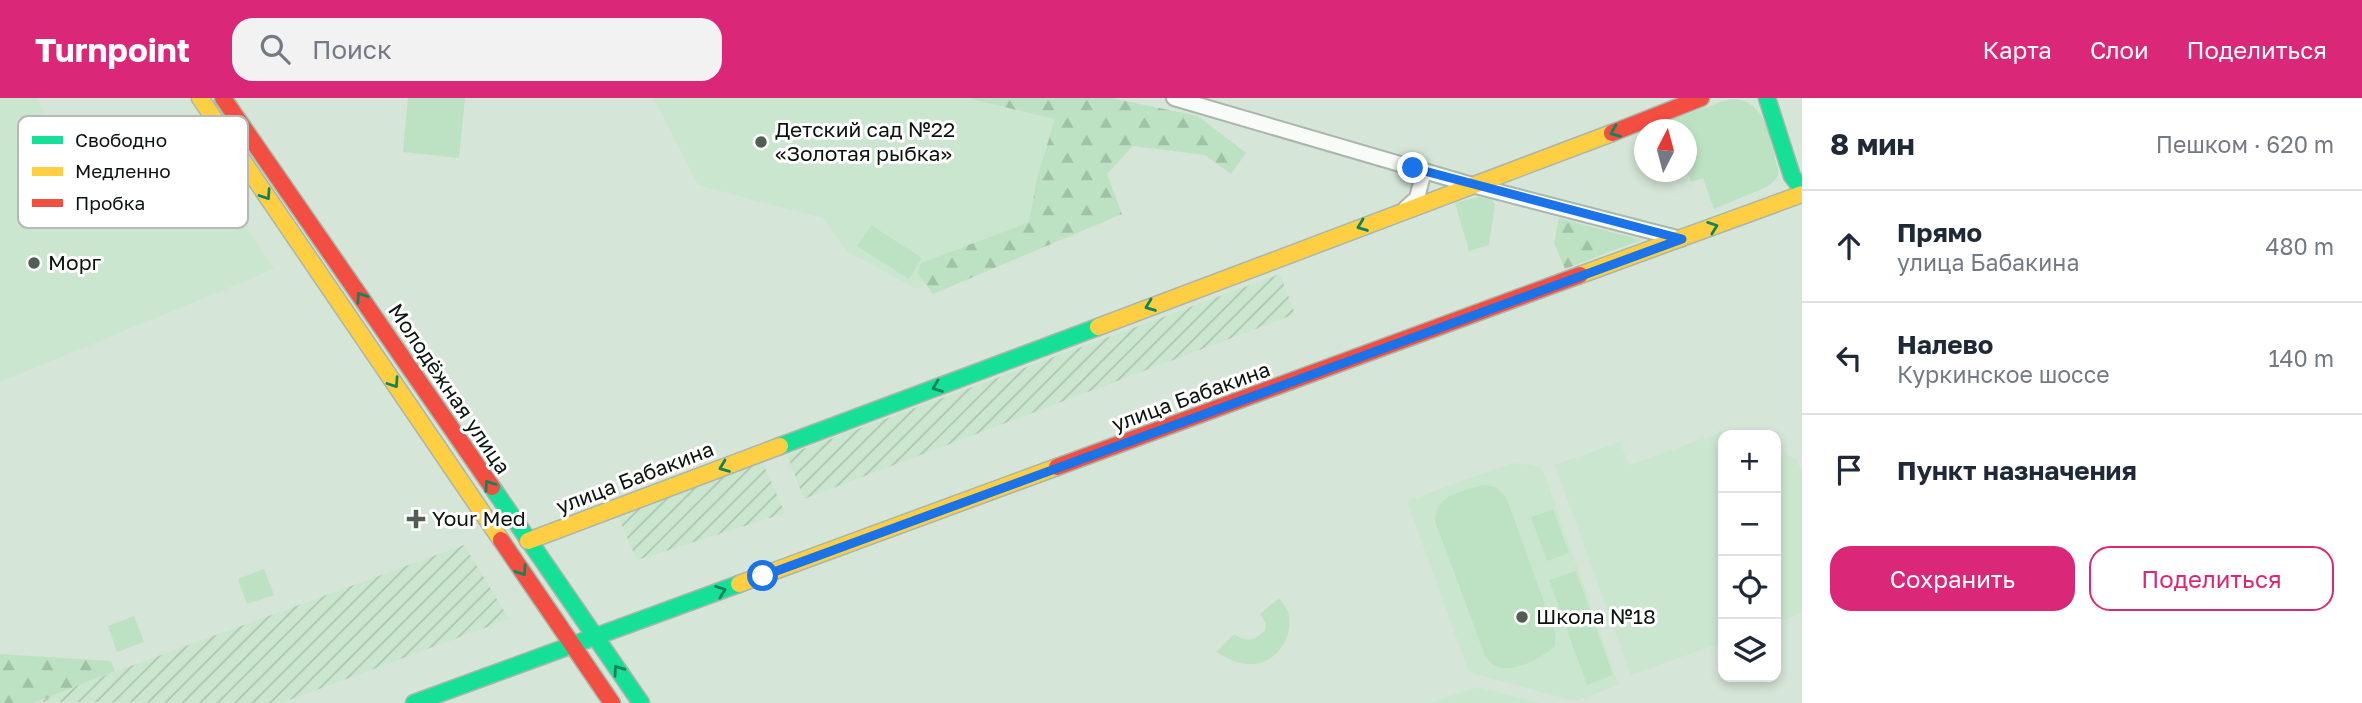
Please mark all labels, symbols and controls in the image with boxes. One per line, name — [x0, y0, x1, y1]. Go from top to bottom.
search box — [232, 18, 722, 81]
text: Turnpoint — [35, 30, 190, 69]
icon: search — [256, 30, 294, 68]
text: Поиск — [312, 34, 392, 65]
text: Карта — [1982, 35, 2052, 64]
text: Слои — [2090, 35, 2149, 64]
text: Поделиться — [2187, 35, 2327, 64]
legend — [18, 116, 248, 228]
place label: Детский сад №22 «Золотая рыбка» — [775, 116, 955, 166]
north arrow — [1634, 119, 1697, 182]
one-way arrow — [1609, 123, 1621, 137]
text: 8 мин — [1830, 126, 1915, 162]
text: Свободно — [75, 128, 167, 151]
text: Пешком · 620 m — [2156, 130, 2334, 158]
marker: Детский сад №22 «Золотая рыбка» — [753, 134, 769, 150]
route end — [1397, 152, 1428, 183]
text: Медленно — [75, 159, 171, 182]
one-way arrow — [258, 187, 271, 200]
text: Пробка — [75, 191, 145, 214]
text: Прямо — [1897, 217, 1982, 248]
one-way arrow — [1357, 218, 1369, 232]
one-way arrow — [1707, 222, 1719, 236]
icon: ahead — [1830, 227, 1868, 265]
text: 480 m — [2266, 232, 2334, 260]
text: улица Бабакина — [1897, 248, 2079, 276]
place label: Морг — [48, 249, 102, 275]
marker: Морг — [26, 255, 42, 271]
one-way arrow — [357, 292, 369, 305]
street label: Молодёжная улица — [383, 298, 516, 479]
one-way arrow — [1144, 298, 1156, 312]
text: Налево — [1897, 329, 1993, 360]
icon: left — [1830, 339, 1868, 377]
text: 140 m — [2268, 344, 2334, 372]
street label: улица Бабакина — [1108, 355, 1273, 437]
text: Куркинское шоссе — [1897, 360, 2110, 388]
one-way arrow — [386, 375, 398, 388]
one-way arrow — [931, 378, 943, 392]
map controls — [1718, 430, 1781, 682]
button: + — [1718, 430, 1781, 493]
street label: улица Бабакина — [552, 435, 717, 519]
icon: arrive — [1830, 451, 1868, 489]
text: Пункт назначения — [1897, 455, 2137, 486]
one-way arrow — [718, 459, 730, 473]
one-way arrow — [485, 480, 497, 493]
button: − — [1718, 493, 1781, 556]
place label: Your Med — [432, 505, 526, 531]
marker: Your Med — [406, 509, 426, 529]
button: Сохранить — [1830, 546, 2075, 611]
button: Поделиться — [2089, 546, 2334, 611]
button: locate — [1718, 556, 1781, 619]
route start — [747, 560, 778, 591]
one-way arrow — [513, 564, 526, 577]
one-way arrow — [715, 586, 727, 600]
place label: Школа №18 — [1536, 603, 1656, 629]
marker: Школа №18 — [1514, 609, 1530, 625]
button: layers — [1718, 619, 1781, 682]
one-way arrow — [614, 665, 626, 678]

